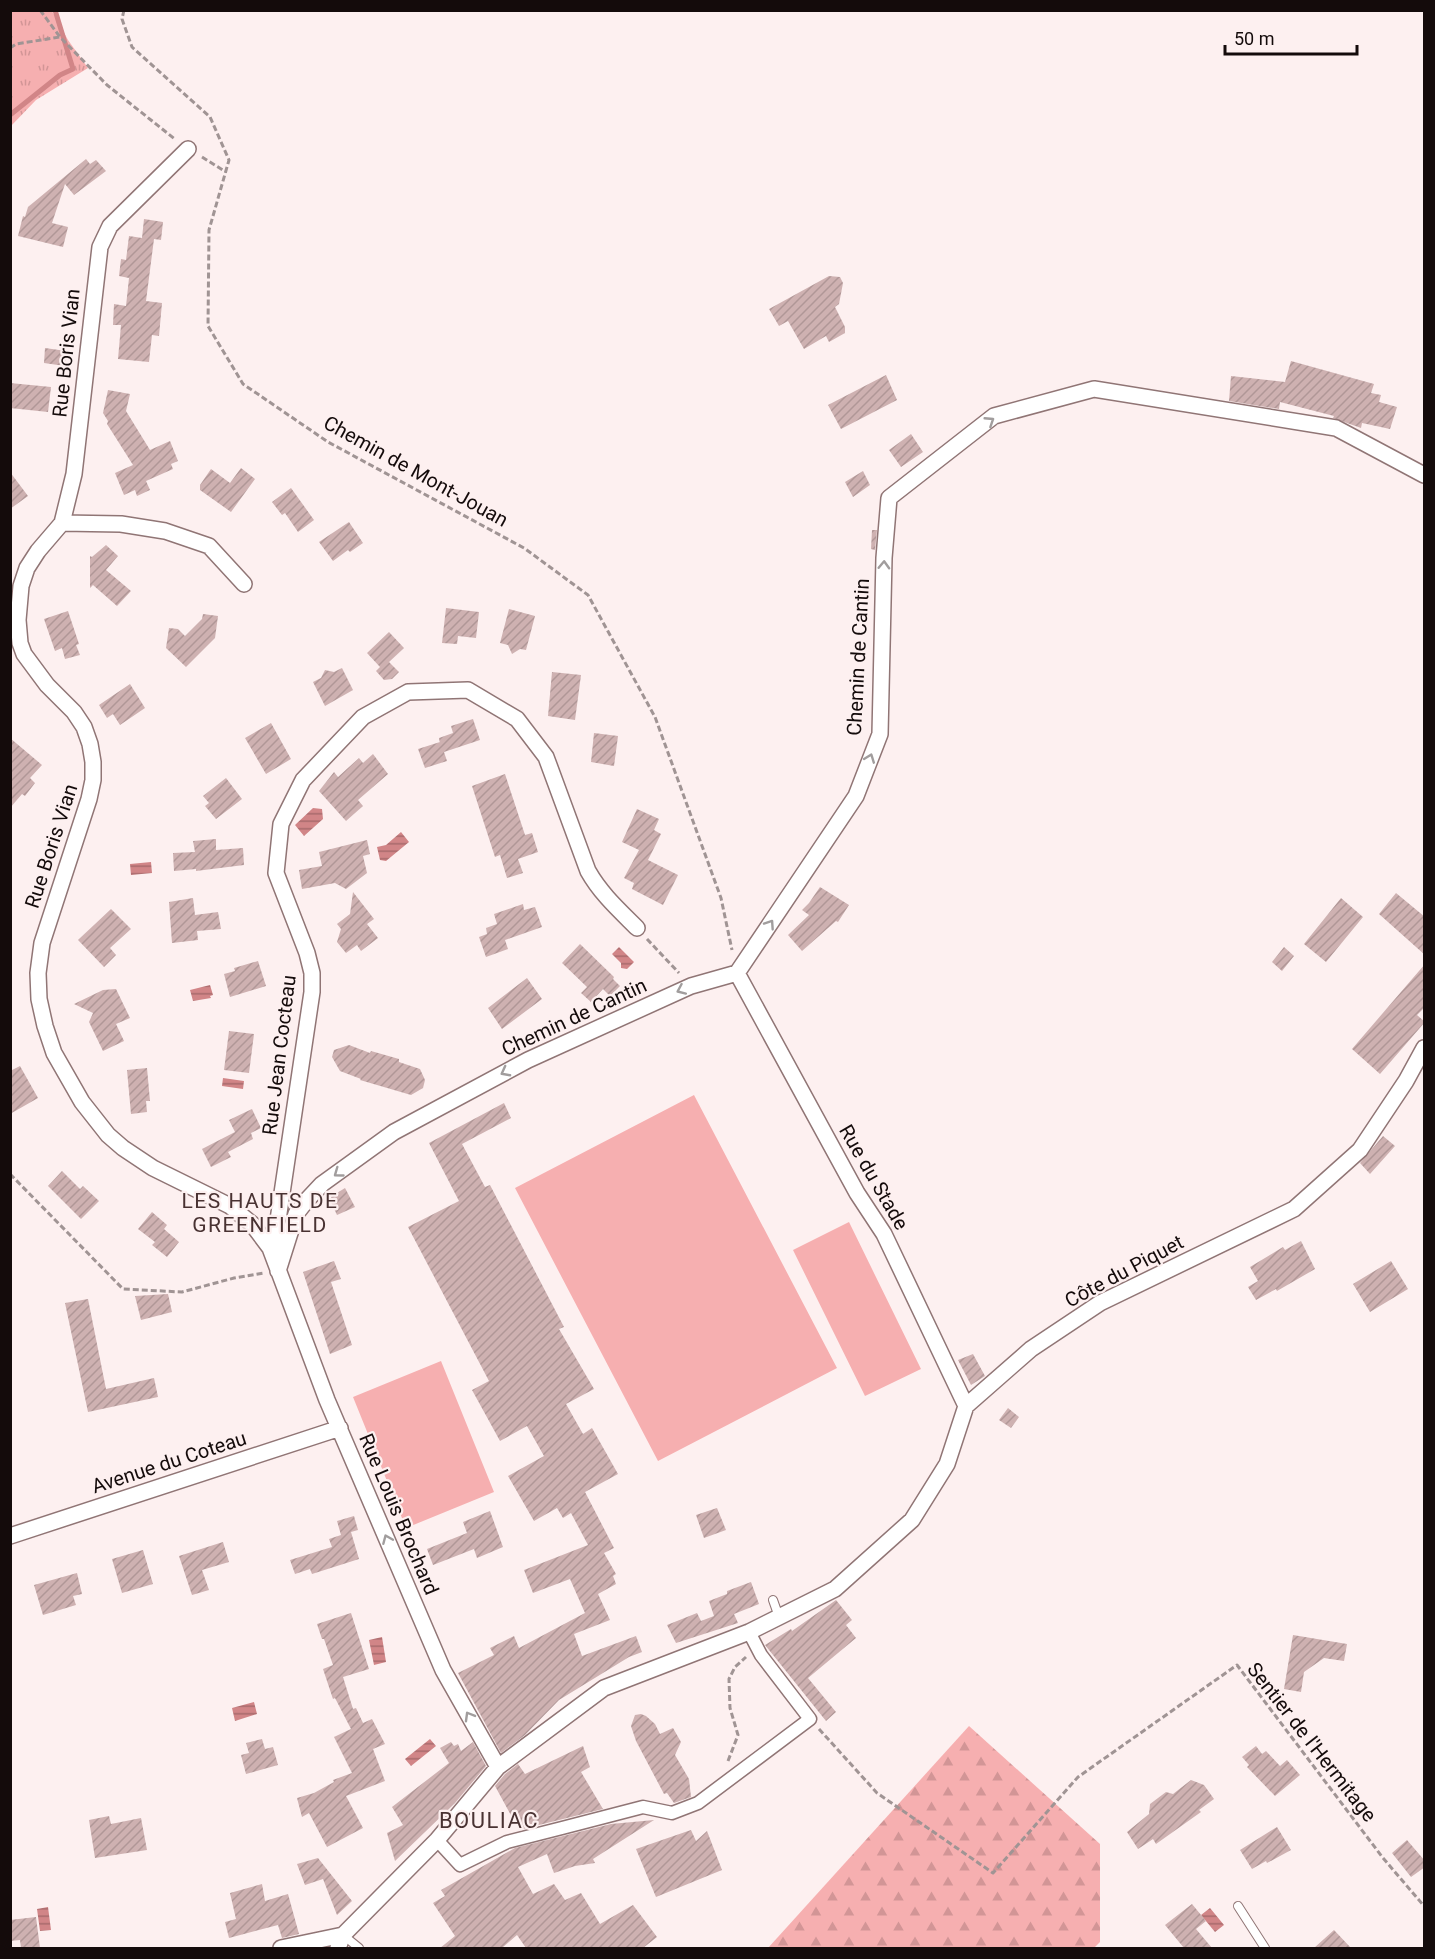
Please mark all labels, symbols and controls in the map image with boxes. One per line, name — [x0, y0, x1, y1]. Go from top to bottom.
scale bar — [1225, 18, 1357, 56]
text: 50 m — [1234, 28, 1274, 49]
street label: Rue Boris Vian — [47, 287, 85, 419]
street label: Chemin de Mont-Jouan — [320, 410, 512, 532]
one-way arrow — [984, 417, 995, 428]
one-way arrow — [878, 561, 890, 570]
street label: Chemin de Cantin — [842, 578, 874, 736]
one-way arrow — [863, 753, 876, 764]
street label: Rue Boris Vian — [20, 781, 82, 911]
one-way arrow — [763, 920, 774, 931]
street label: Rue Jean Cocteau — [257, 973, 301, 1137]
street label: Chemin de Cantin — [498, 973, 650, 1061]
one-way arrow — [677, 982, 688, 994]
one-way arrow — [500, 1065, 511, 1076]
street label: Rue du Stade — [834, 1120, 914, 1234]
one-way arrow — [334, 1165, 345, 1176]
district label: LES HAUTS DE GREENFIELD — [182, 1189, 339, 1237]
street label: Côte du Piquet — [1061, 1230, 1187, 1312]
street label: Avenue du Coteau — [89, 1426, 249, 1498]
street label: Rue Louis Brochard — [354, 1430, 444, 1598]
one-way arrow — [382, 1535, 394, 1546]
street label: Sentier de l'Hermitage — [1242, 1657, 1382, 1827]
one-way arrow — [465, 1712, 476, 1722]
district label: BOULIAC — [439, 1808, 539, 1833]

